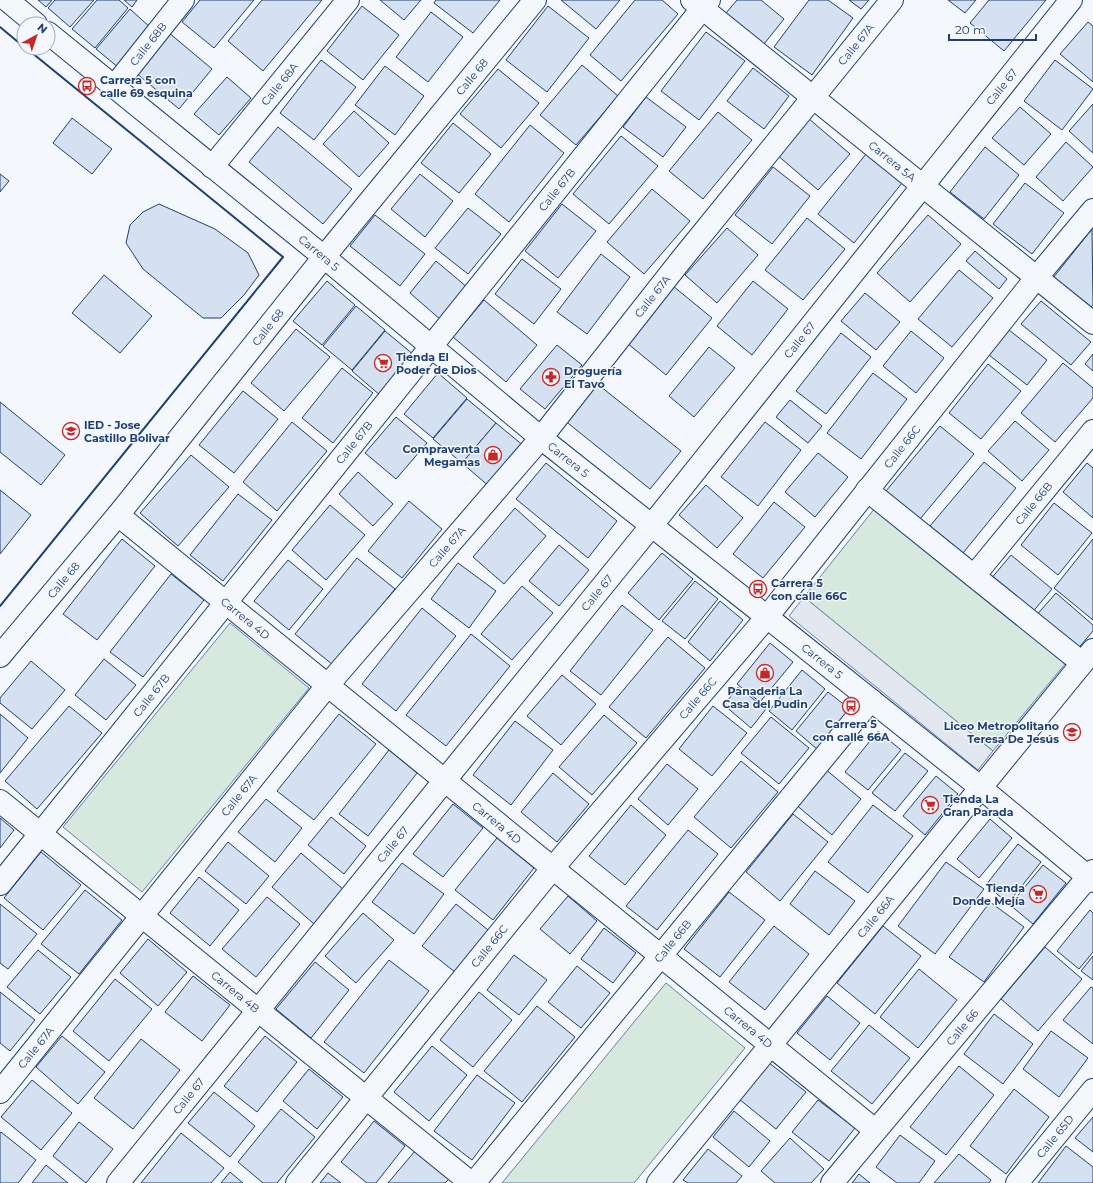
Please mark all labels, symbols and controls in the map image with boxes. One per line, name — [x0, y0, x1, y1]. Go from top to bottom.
north arrow — [16, 16, 56, 56]
scale bar — [949, 16, 1036, 42]
street label: Calle 68B — [127, 19, 170, 69]
text: N — [35, 20, 50, 37]
street label: Calle 67A — [835, 20, 877, 68]
text: 20 m — [955, 22, 986, 37]
street label: Calle 68 — [453, 56, 491, 98]
street label: Calle 68A — [258, 60, 301, 108]
street label: Calle 67 — [983, 66, 1021, 108]
place label: Carrera 5 con calle 69 esquina — [100, 73, 193, 100]
bus stop icon: Carrera 5 con calle 69 esquina — [77, 76, 97, 96]
street label: Carrera 5A — [866, 138, 919, 185]
street label: Calle 67B — [535, 165, 578, 214]
street label: Carrera 5 — [296, 232, 342, 274]
street label: Calle 67A — [631, 272, 673, 320]
street label: Calle 68 — [249, 306, 287, 349]
street label: Calle 67 — [781, 319, 818, 361]
place label: Tienda El Poder de Dios — [396, 350, 477, 377]
supermarket icon: Tienda El Poder de Dios — [373, 353, 393, 373]
place label: Droguería El Tavo — [564, 364, 622, 391]
pharmacy icon: Droguería El Tavo — [541, 367, 561, 387]
place label: IED - Jose Castillo Bolivar — [84, 418, 170, 445]
street label: Calle 67B — [333, 418, 376, 467]
school or university icon: IED - Jose Castillo Bolivar — [61, 421, 81, 441]
street label: Calle 66C — [881, 422, 923, 471]
street label: Carrera 5 — [545, 439, 592, 480]
place label: Compraventa Megamas — [403, 442, 480, 469]
shop icon: Compraventa Megamas — [483, 445, 503, 465]
street label: Calle 66B — [1012, 479, 1055, 528]
street label: Calle 67A — [425, 523, 469, 570]
street label: Calle 68 — [44, 559, 83, 601]
street label: Calle 67 — [578, 572, 616, 614]
place label: Carrera 5 con calle 66C — [771, 576, 847, 603]
bus stop icon: Carrera 5 con calle 66C — [748, 579, 768, 599]
street label: Carrera 4D — [218, 594, 273, 643]
street label: Carrera 5 — [799, 640, 846, 682]
shop icon: Panaderia La Casa del Pudin — [755, 663, 775, 683]
street label: Calle 67B — [130, 671, 173, 720]
street label: Calle 66C — [676, 674, 720, 722]
place label: Panaderia La Casa del Pudin — [722, 684, 808, 711]
bus stop icon: Carrera 5 con calle 66A — [841, 696, 861, 716]
place label: Carrera 5 con calle 66A — [813, 717, 890, 744]
place label: Liceo Metropolitano Teresa De Jesús — [944, 719, 1059, 746]
school or university icon: Liceo Metropolitano Teresa De Jesús — [1062, 722, 1082, 742]
street label: Calle 67A — [218, 771, 260, 819]
place label: Tienda La Gran Parada — [943, 792, 1014, 819]
supermarket icon: Tienda La Gran Parada — [920, 795, 940, 815]
street label: Carrera 4D — [469, 799, 524, 847]
street label: Calle 67 — [374, 823, 412, 865]
place label: Tienda Donde Mejía — [953, 881, 1025, 908]
supermarket icon: Tienda Donde Mejía — [1028, 884, 1048, 904]
street label: Calle 66A — [854, 892, 897, 941]
street label: Calle 66B — [651, 917, 694, 965]
street label: Calle 66C — [468, 922, 511, 970]
street label: Carrera 4B — [208, 968, 262, 1016]
street label: Carrera 4D — [721, 1003, 776, 1051]
street label: Calle 66 — [943, 1006, 982, 1048]
street label: Calle 67A — [15, 1024, 57, 1071]
street label: Calle 67 — [170, 1075, 208, 1117]
street label: Calle 65D — [1033, 1112, 1077, 1161]

